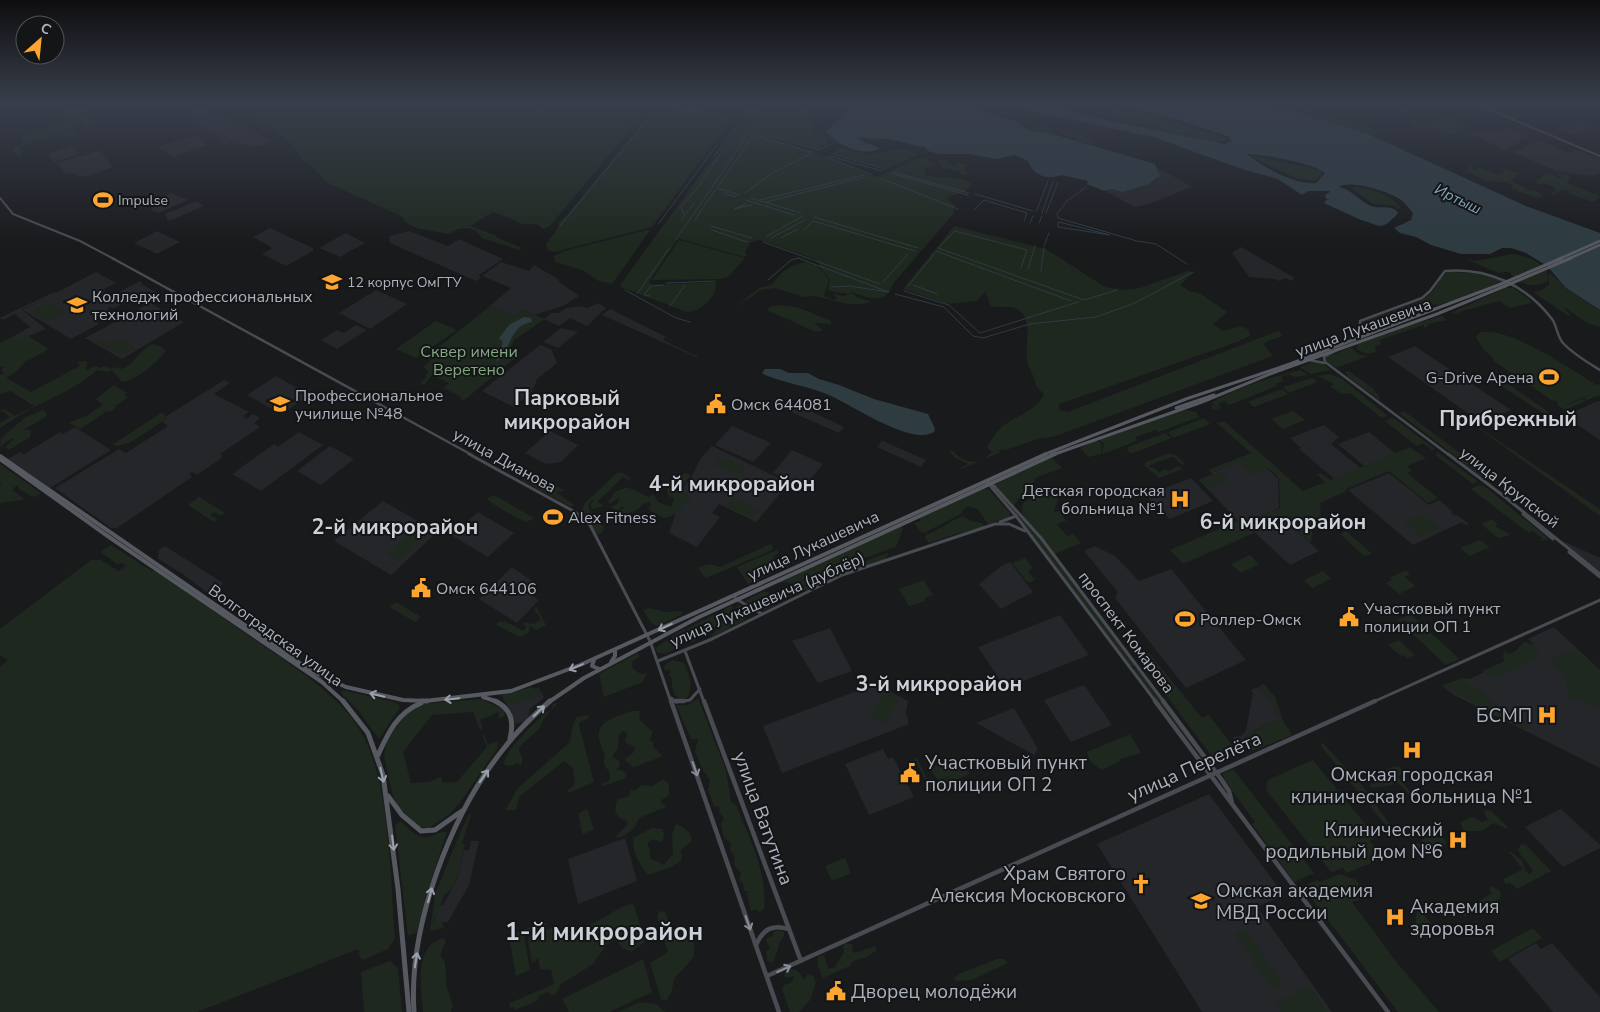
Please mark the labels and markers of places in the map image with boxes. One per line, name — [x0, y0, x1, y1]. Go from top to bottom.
sports icon: Impulse — [92, 189, 114, 211]
place label: Impulse — [118, 191, 168, 210]
school or university icon: 12 корпус ОмГТУ — [321, 271, 343, 293]
place label: 12 корпус ОмГТУ — [347, 273, 463, 292]
place label: Колледж профессиональных технологий — [92, 286, 313, 326]
school or university icon: Колледж профессиональных технологий — [66, 294, 88, 316]
sports icon: G-Drive Арена — [1538, 366, 1560, 388]
place label: G-Drive Арена — [1426, 367, 1534, 389]
place label: Профессиональное училище №48 — [295, 385, 443, 425]
school or university icon: Профессиональное училище №48 — [269, 393, 291, 415]
public building icon: Омск 644081 — [705, 393, 727, 415]
place label: Омск 644081 — [731, 394, 832, 416]
place label: Детская городская больница №1 — [1022, 480, 1165, 520]
hospital icon: Детская городская больница №1 — [1169, 488, 1191, 510]
sports icon: Alex Fitness — [542, 506, 564, 528]
place label: Alex Fitness — [568, 507, 656, 529]
public building icon: Омск 644106 — [410, 577, 432, 599]
place label: Омск 644106 — [436, 578, 537, 600]
place label: Участковый пункт полиции ОП 1 — [1363, 598, 1501, 638]
public building icon: Участковый пункт полиции ОП 1 — [1338, 606, 1360, 628]
sports icon: Роллер-Омск — [1174, 608, 1196, 630]
place label: Роллер-Омск — [1200, 609, 1302, 631]
place label: БСМП — [1476, 703, 1532, 729]
hospital icon: БСМП — [1536, 704, 1558, 726]
hospital icon: Омская городская клиническая больница №1 — [1401, 739, 1423, 761]
place label: Участковый пункт полиции ОП 2 — [924, 750, 1088, 798]
public building icon: Участковый пункт полиции ОП 2 — [899, 762, 921, 784]
place label: Омская городская клиническая больница №1 — [1291, 762, 1533, 810]
place label: Клинический родильный дом №6 — [1265, 817, 1443, 865]
hospital icon: Клинический родильный дом №6 — [1447, 829, 1469, 851]
place label: Храм Святого Алексия Московского — [930, 861, 1126, 909]
church icon: Храм Святого Алексия Московского — [1130, 873, 1152, 895]
place label: Омская академия МВД России — [1216, 878, 1373, 926]
school or university icon: Омская академия МВД России — [1190, 890, 1212, 912]
place label: Академия здоровья — [1410, 894, 1500, 942]
hospital icon: Академия здоровья — [1384, 906, 1406, 928]
place label: Дворец молодёжи — [851, 979, 1017, 1005]
public building icon: Дворец молодёжи — [825, 980, 847, 1002]

